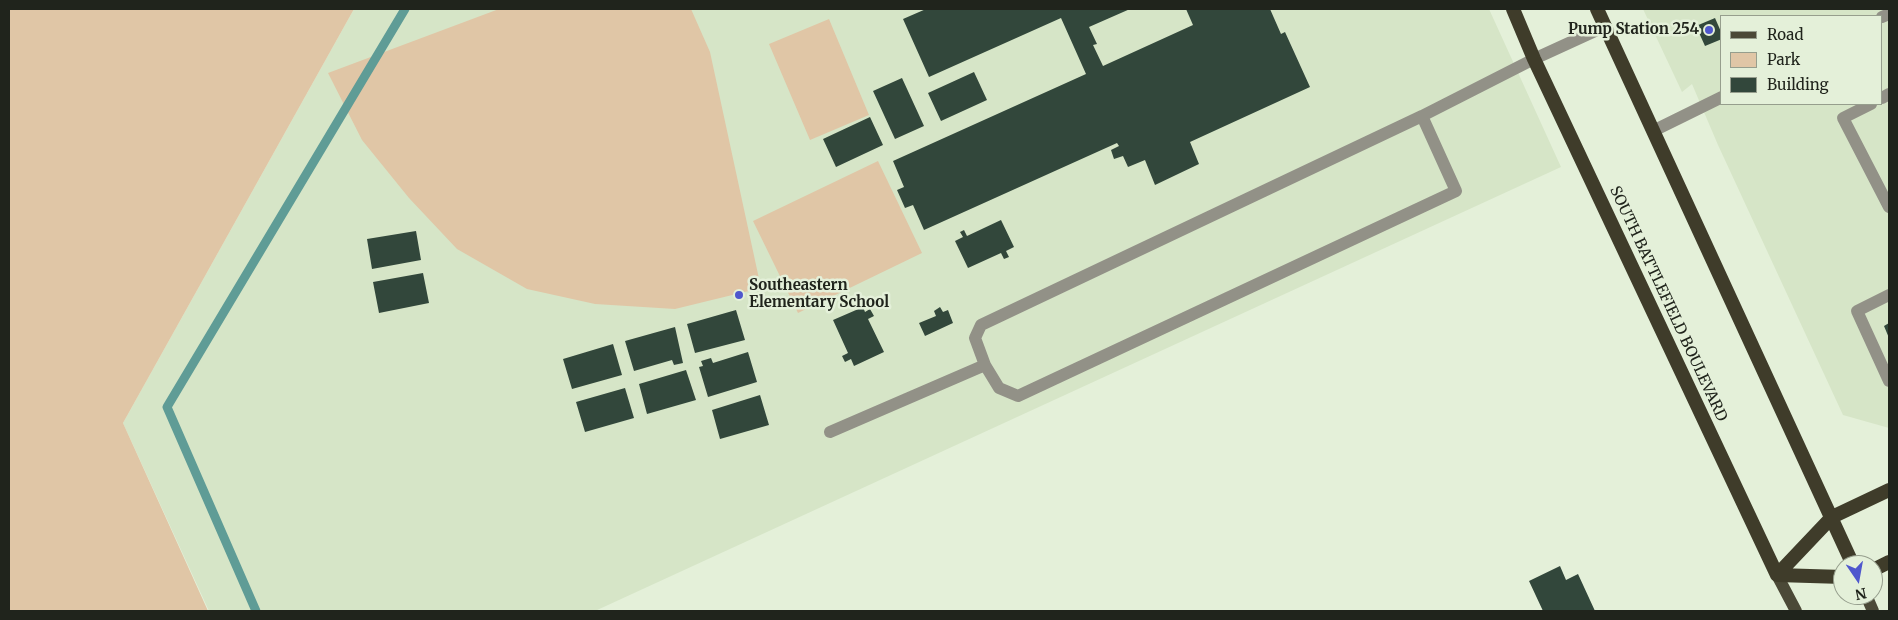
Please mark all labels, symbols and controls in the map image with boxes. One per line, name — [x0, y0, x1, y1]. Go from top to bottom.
legend — [1720, 15, 1883, 105]
place label: Pump Station 254 — [1568, 21, 1699, 39]
marker: Pump Station 254 — [1703, 24, 1715, 36]
text: Road — [1767, 25, 1803, 44]
text: Park — [1767, 50, 1800, 69]
text: Building — [1767, 75, 1829, 94]
street label: SOUTH BATTLEFIELD BOULEVARD — [1605, 183, 1731, 425]
place label: Southeastern Elementary School — [749, 277, 889, 312]
marker: Southeastern Elementary School — [733, 289, 745, 301]
north arrow — [1833, 555, 1883, 605]
text: N — [1854, 584, 1868, 604]

